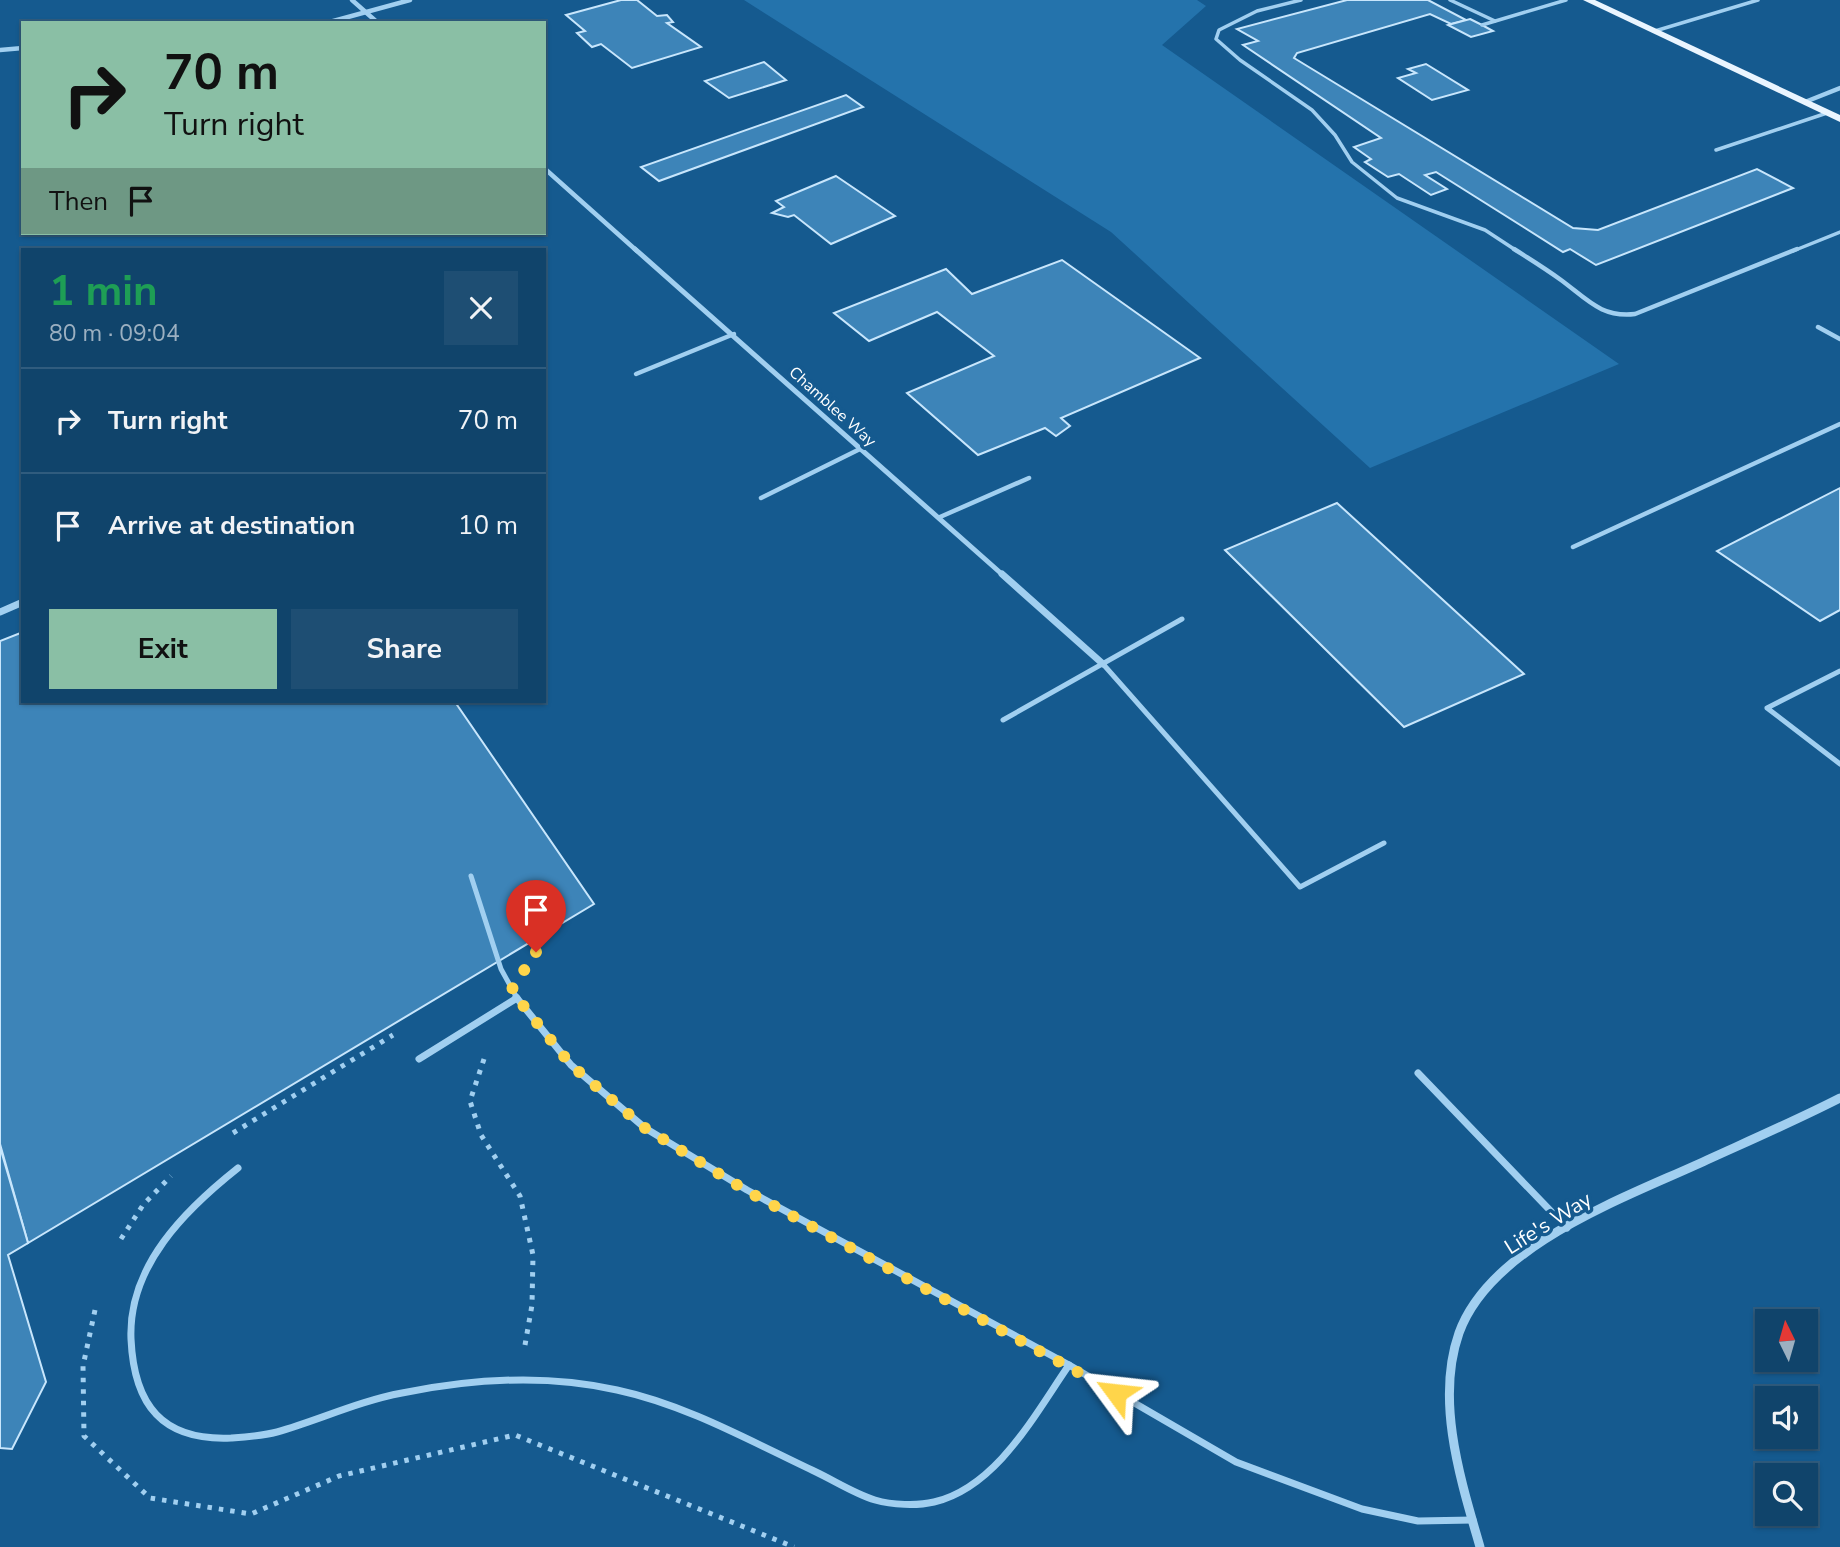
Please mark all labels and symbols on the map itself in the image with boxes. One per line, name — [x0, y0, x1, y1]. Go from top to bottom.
street label: Chamblee Way — [784, 362, 881, 452]
pin — [506, 880, 566, 952]
street label: Life's Way — [1499, 1185, 1597, 1261]
north arrow — [1755, 1309, 1818, 1372]
position arrow — [1079, 1356, 1153, 1430]

